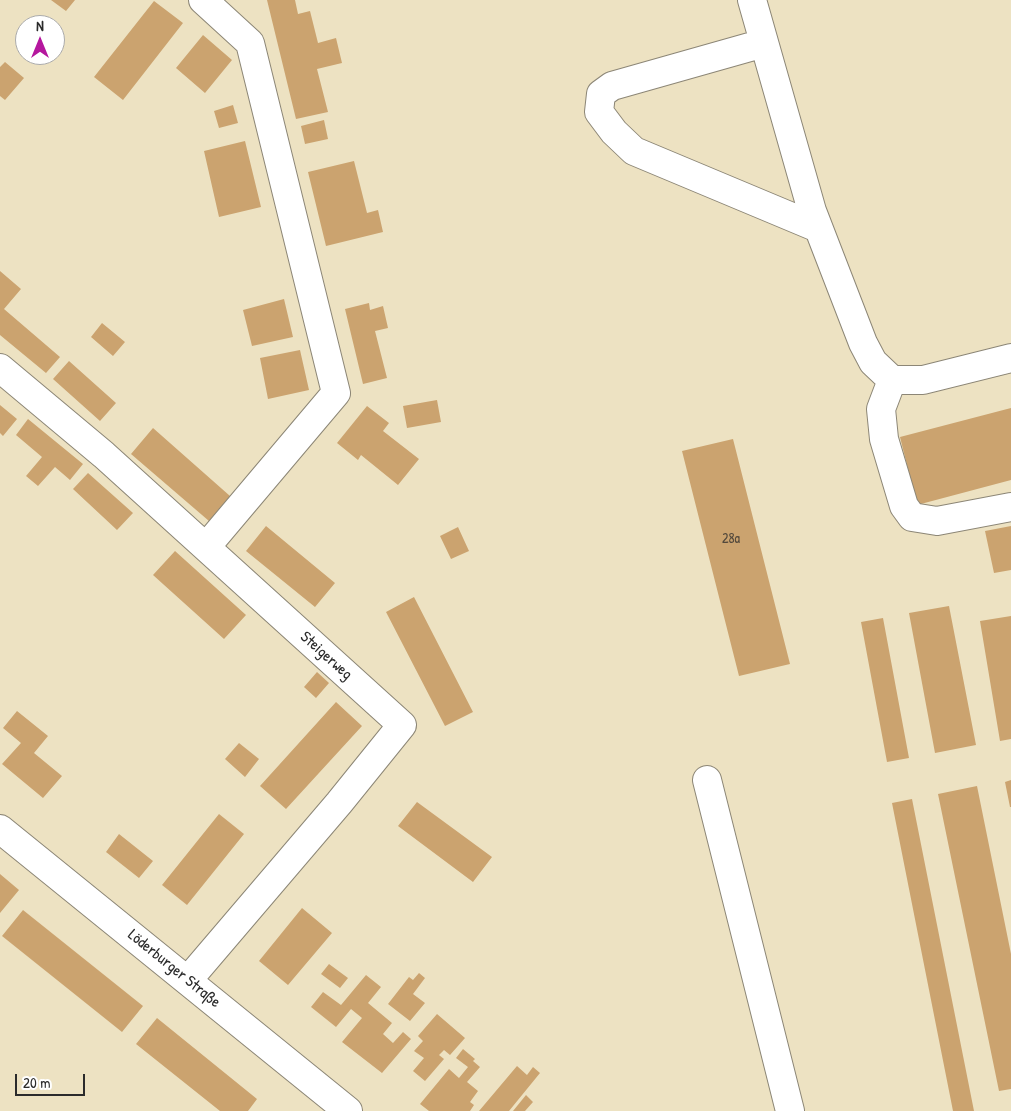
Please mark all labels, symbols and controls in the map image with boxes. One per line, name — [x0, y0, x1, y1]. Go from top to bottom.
north arrow — [15, 15, 65, 65]
text: N — [36, 16, 44, 35]
house number: 28a — [722, 531, 740, 547]
street label: Steigerweg — [296, 628, 356, 684]
street label: Löderburger Straße — [124, 926, 224, 1012]
scale bar — [18, 1064, 88, 1096]
text: 20 m — [23, 1072, 50, 1093]

